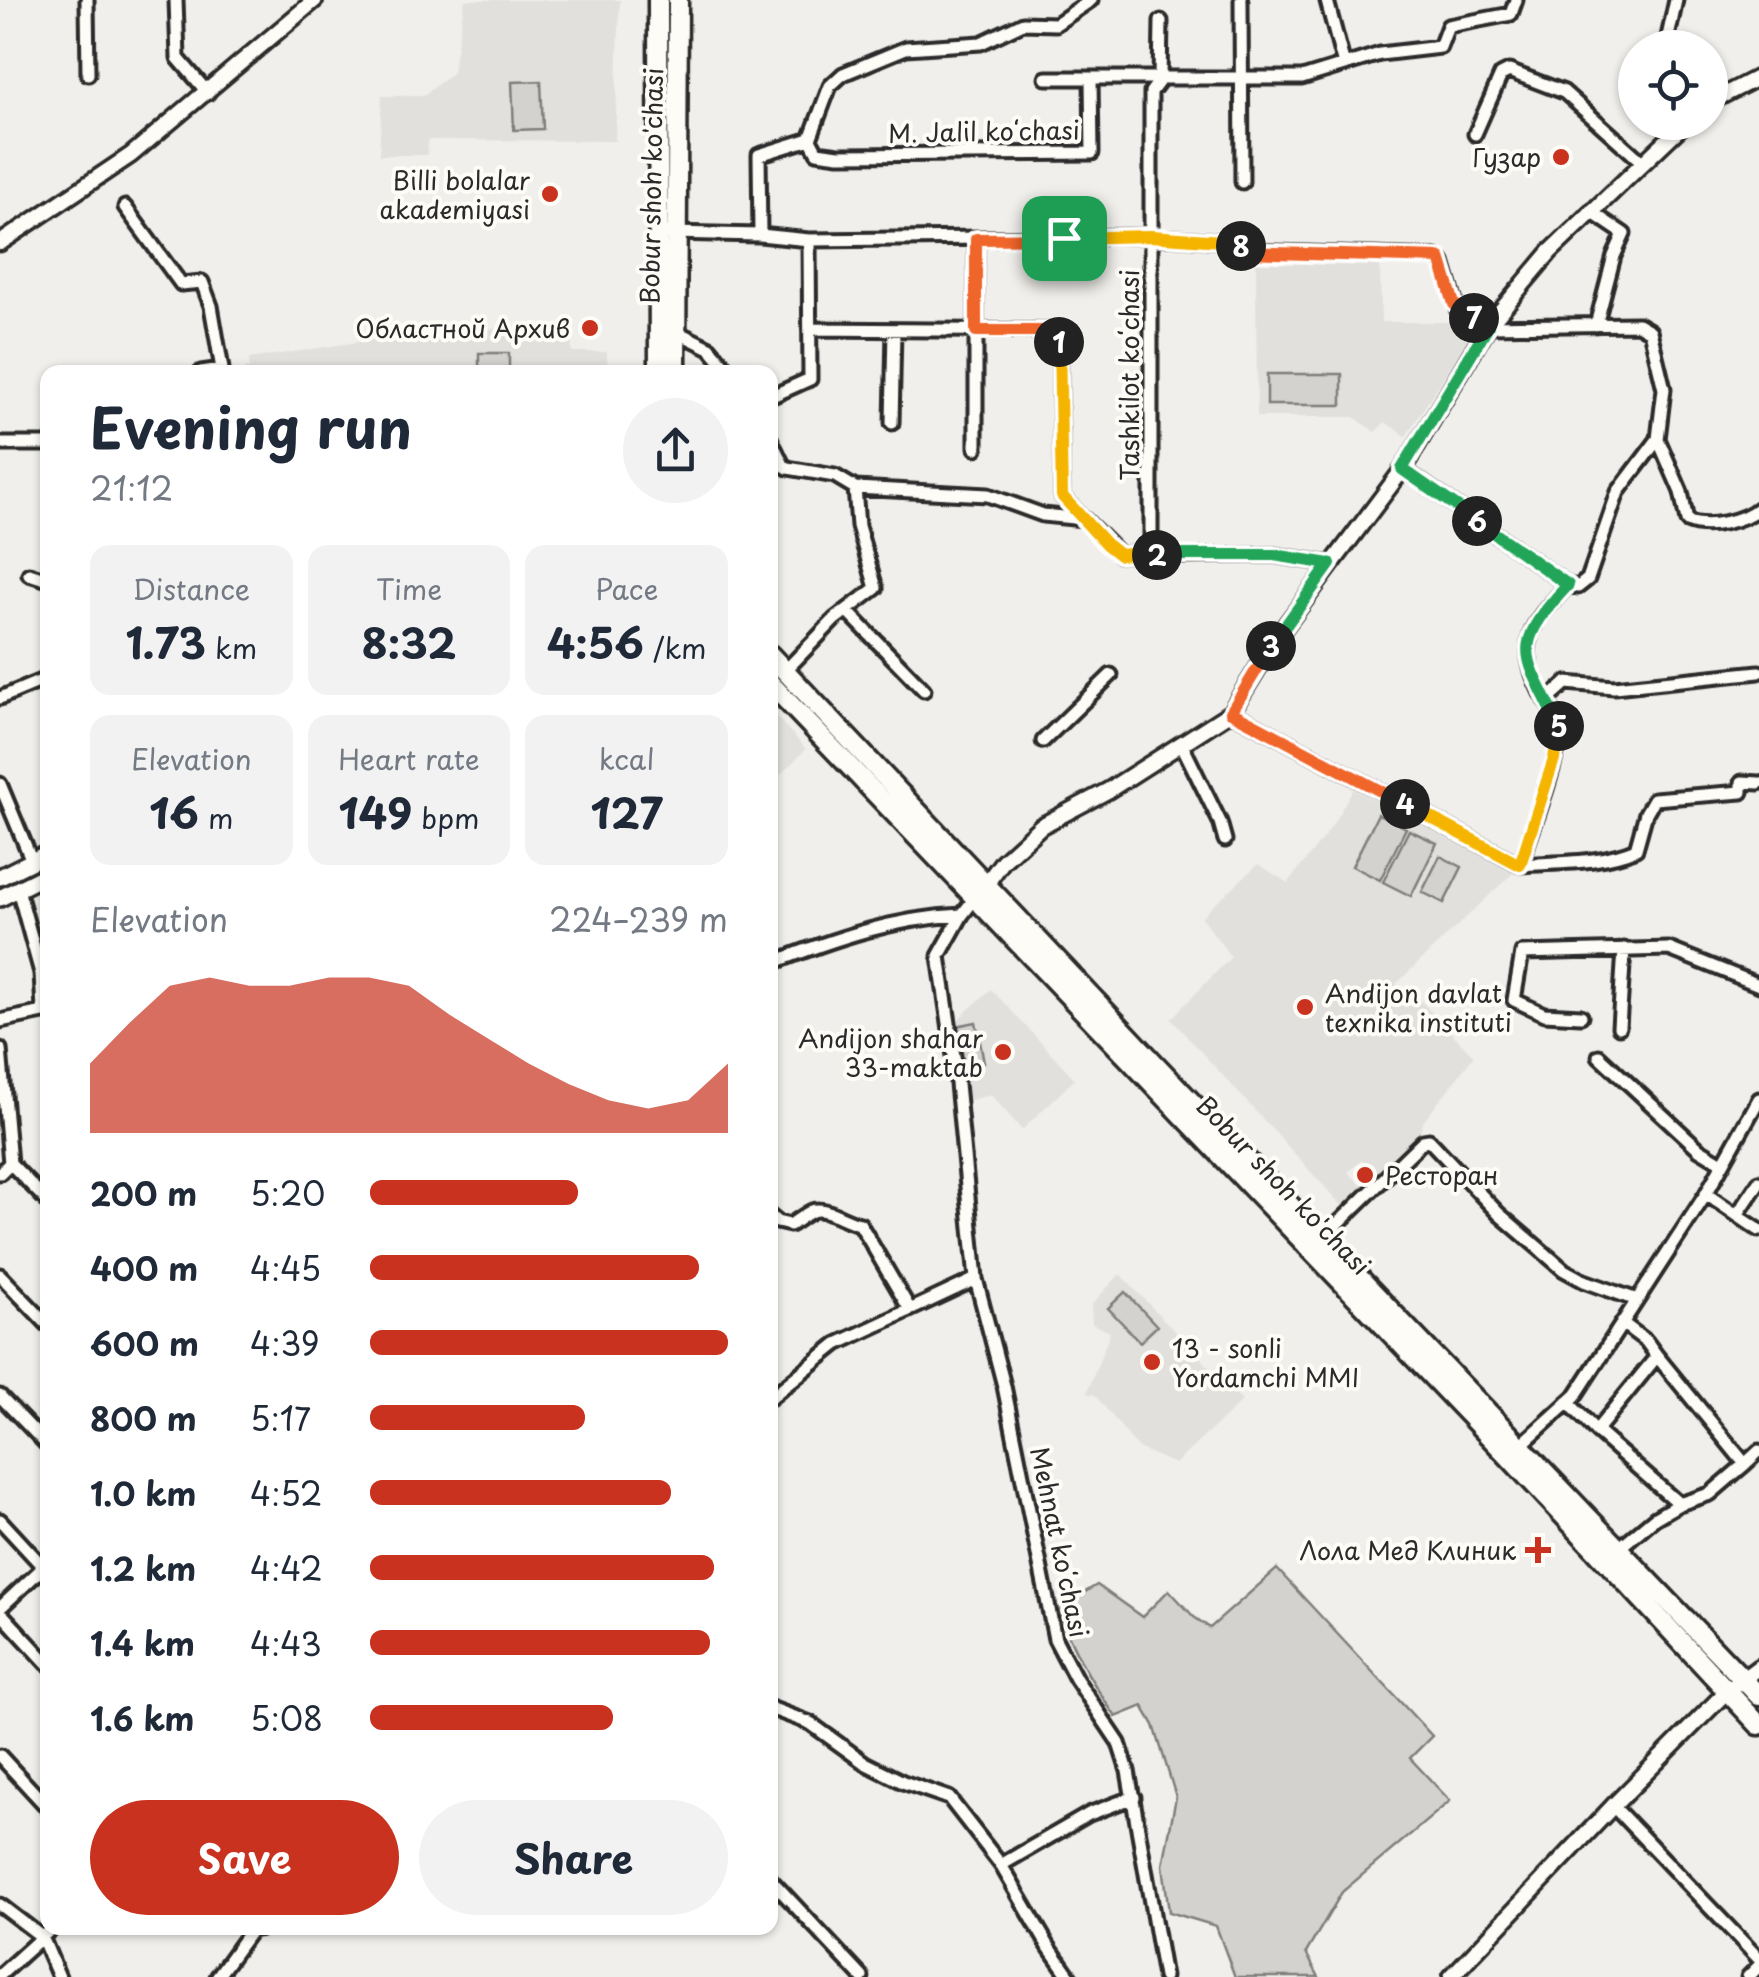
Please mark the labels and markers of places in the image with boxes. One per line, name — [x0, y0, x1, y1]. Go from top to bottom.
place label: Гузар — [1472, 138, 1541, 176]
marker: Гузар — [1550, 146, 1572, 168]
place label: Billi bolalar akademiyasi — [379, 161, 531, 228]
marker: Billi bolalar akademiyasi — [539, 183, 561, 205]
pin — [1022, 196, 1107, 281]
pin: 8 — [1216, 221, 1266, 271]
pin: 7 — [1449, 293, 1499, 343]
place label: Областной Архив — [355, 309, 570, 347]
marker: Областной Архив — [579, 317, 601, 339]
pin: 1 — [1034, 317, 1084, 367]
pin: 6 — [1452, 496, 1502, 546]
pin: 2 — [1132, 530, 1182, 580]
pin: 3 — [1246, 621, 1296, 671]
pin: 5 — [1534, 701, 1584, 751]
pin: 4 — [1380, 779, 1430, 829]
place label: Andijon davlat texnika instituti — [1325, 974, 1512, 1041]
marker: Andijon davlat texnika instituti — [1294, 996, 1316, 1018]
place label: Andijon shahar 33-maktab — [798, 1019, 984, 1086]
marker: Andijon shahar 33-maktab — [992, 1041, 1014, 1063]
place label: Ресторан — [1385, 1156, 1498, 1194]
marker: Ресторан — [1354, 1164, 1376, 1186]
place label: 13 - sonli Yordamchi MMI — [1172, 1329, 1359, 1396]
marker: 13 - sonli Yordamchi MMI — [1141, 1351, 1163, 1373]
place label: Лола Мед Клиник — [1299, 1531, 1516, 1569]
marker: Лола Мед Клиник — [1525, 1537, 1551, 1563]

